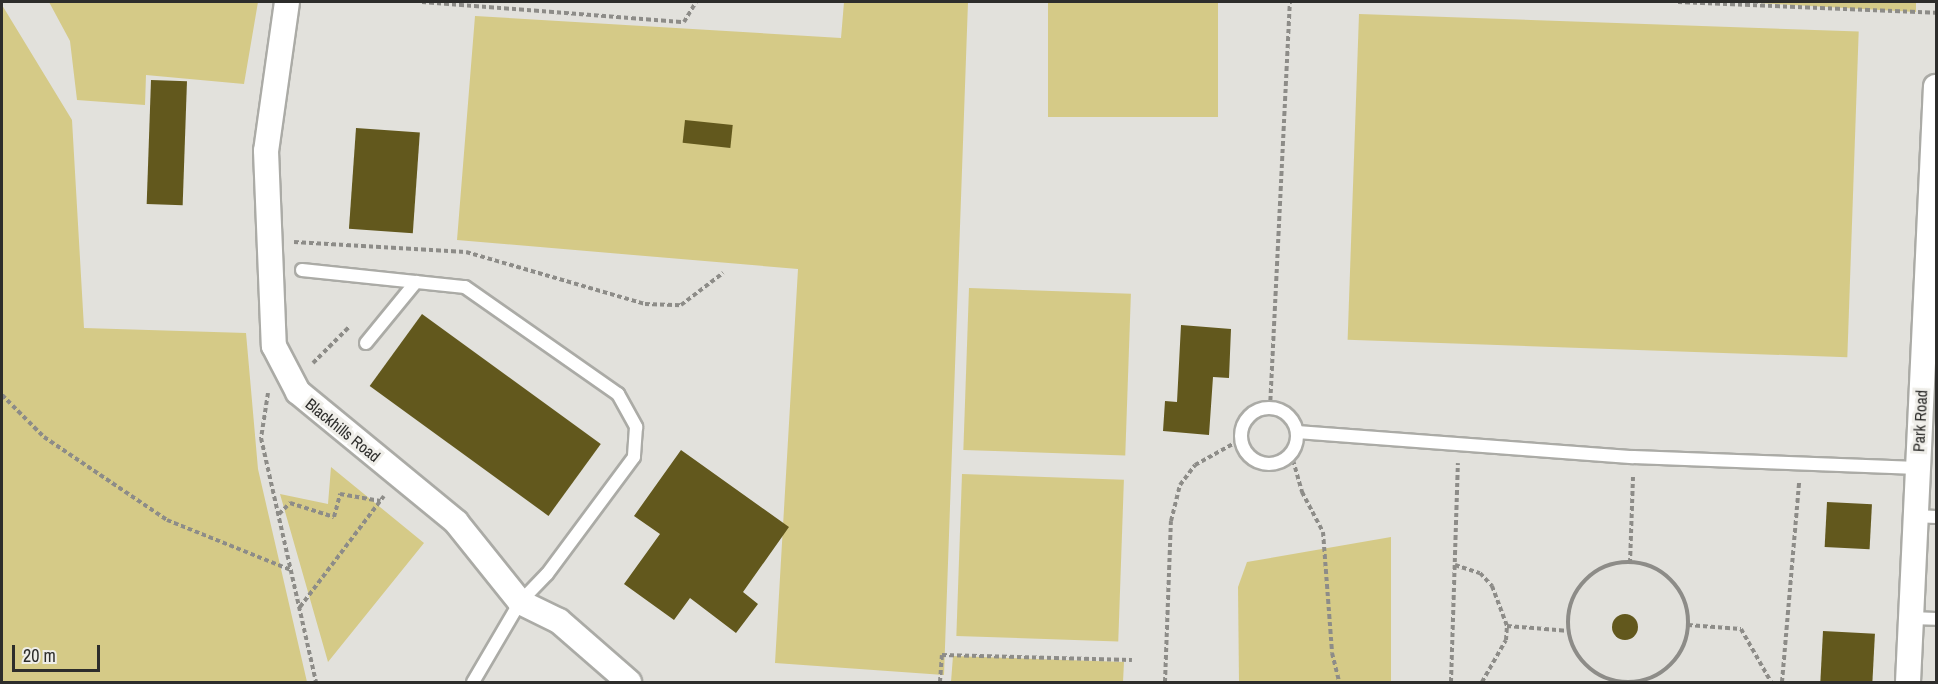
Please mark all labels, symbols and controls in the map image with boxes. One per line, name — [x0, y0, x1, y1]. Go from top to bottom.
street label: Park Road — [1909, 390, 1931, 452]
street label: Blackhills Road — [302, 394, 384, 466]
scale bar — [15, 633, 104, 671]
text: 20 m — [23, 643, 56, 668]

